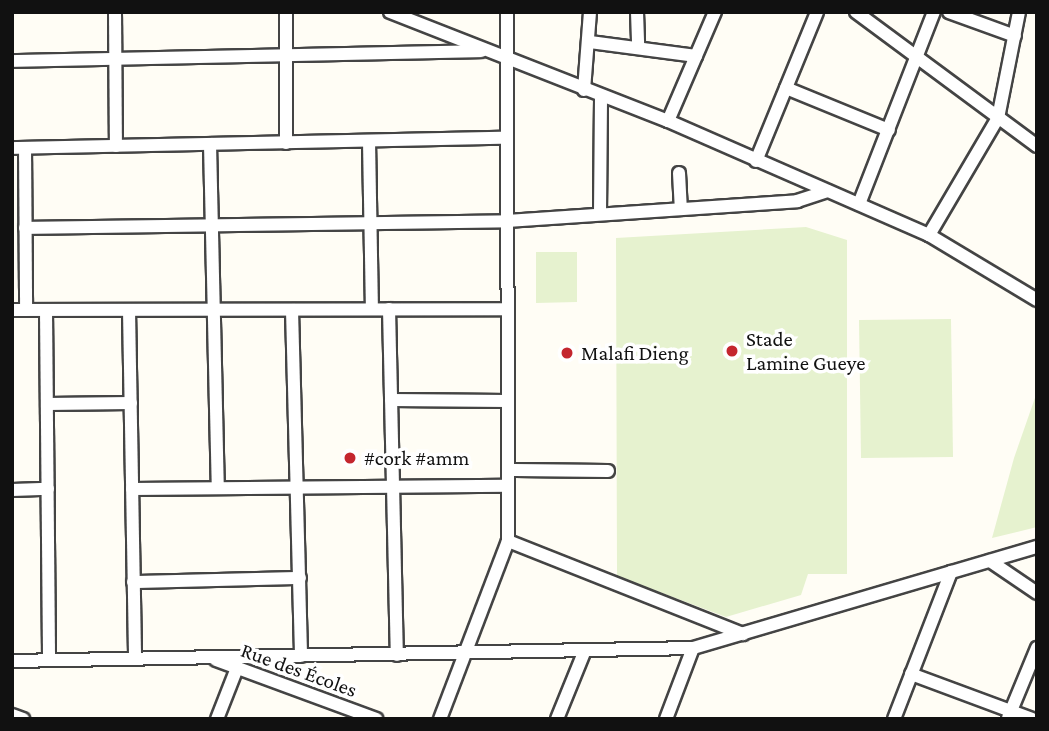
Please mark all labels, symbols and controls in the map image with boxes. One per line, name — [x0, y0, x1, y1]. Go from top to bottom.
place label: Stade Lamine Gueye — [746, 326, 865, 376]
place label: Malafi Dieng — [581, 340, 689, 366]
marker: Stade Lamine Gueye — [724, 343, 740, 359]
marker: Malafi Dieng — [559, 345, 575, 361]
place label: #cork #amm — [364, 445, 469, 471]
marker: #cork #amm — [342, 450, 358, 466]
street label: Rue des Écoles — [238, 637, 360, 703]

